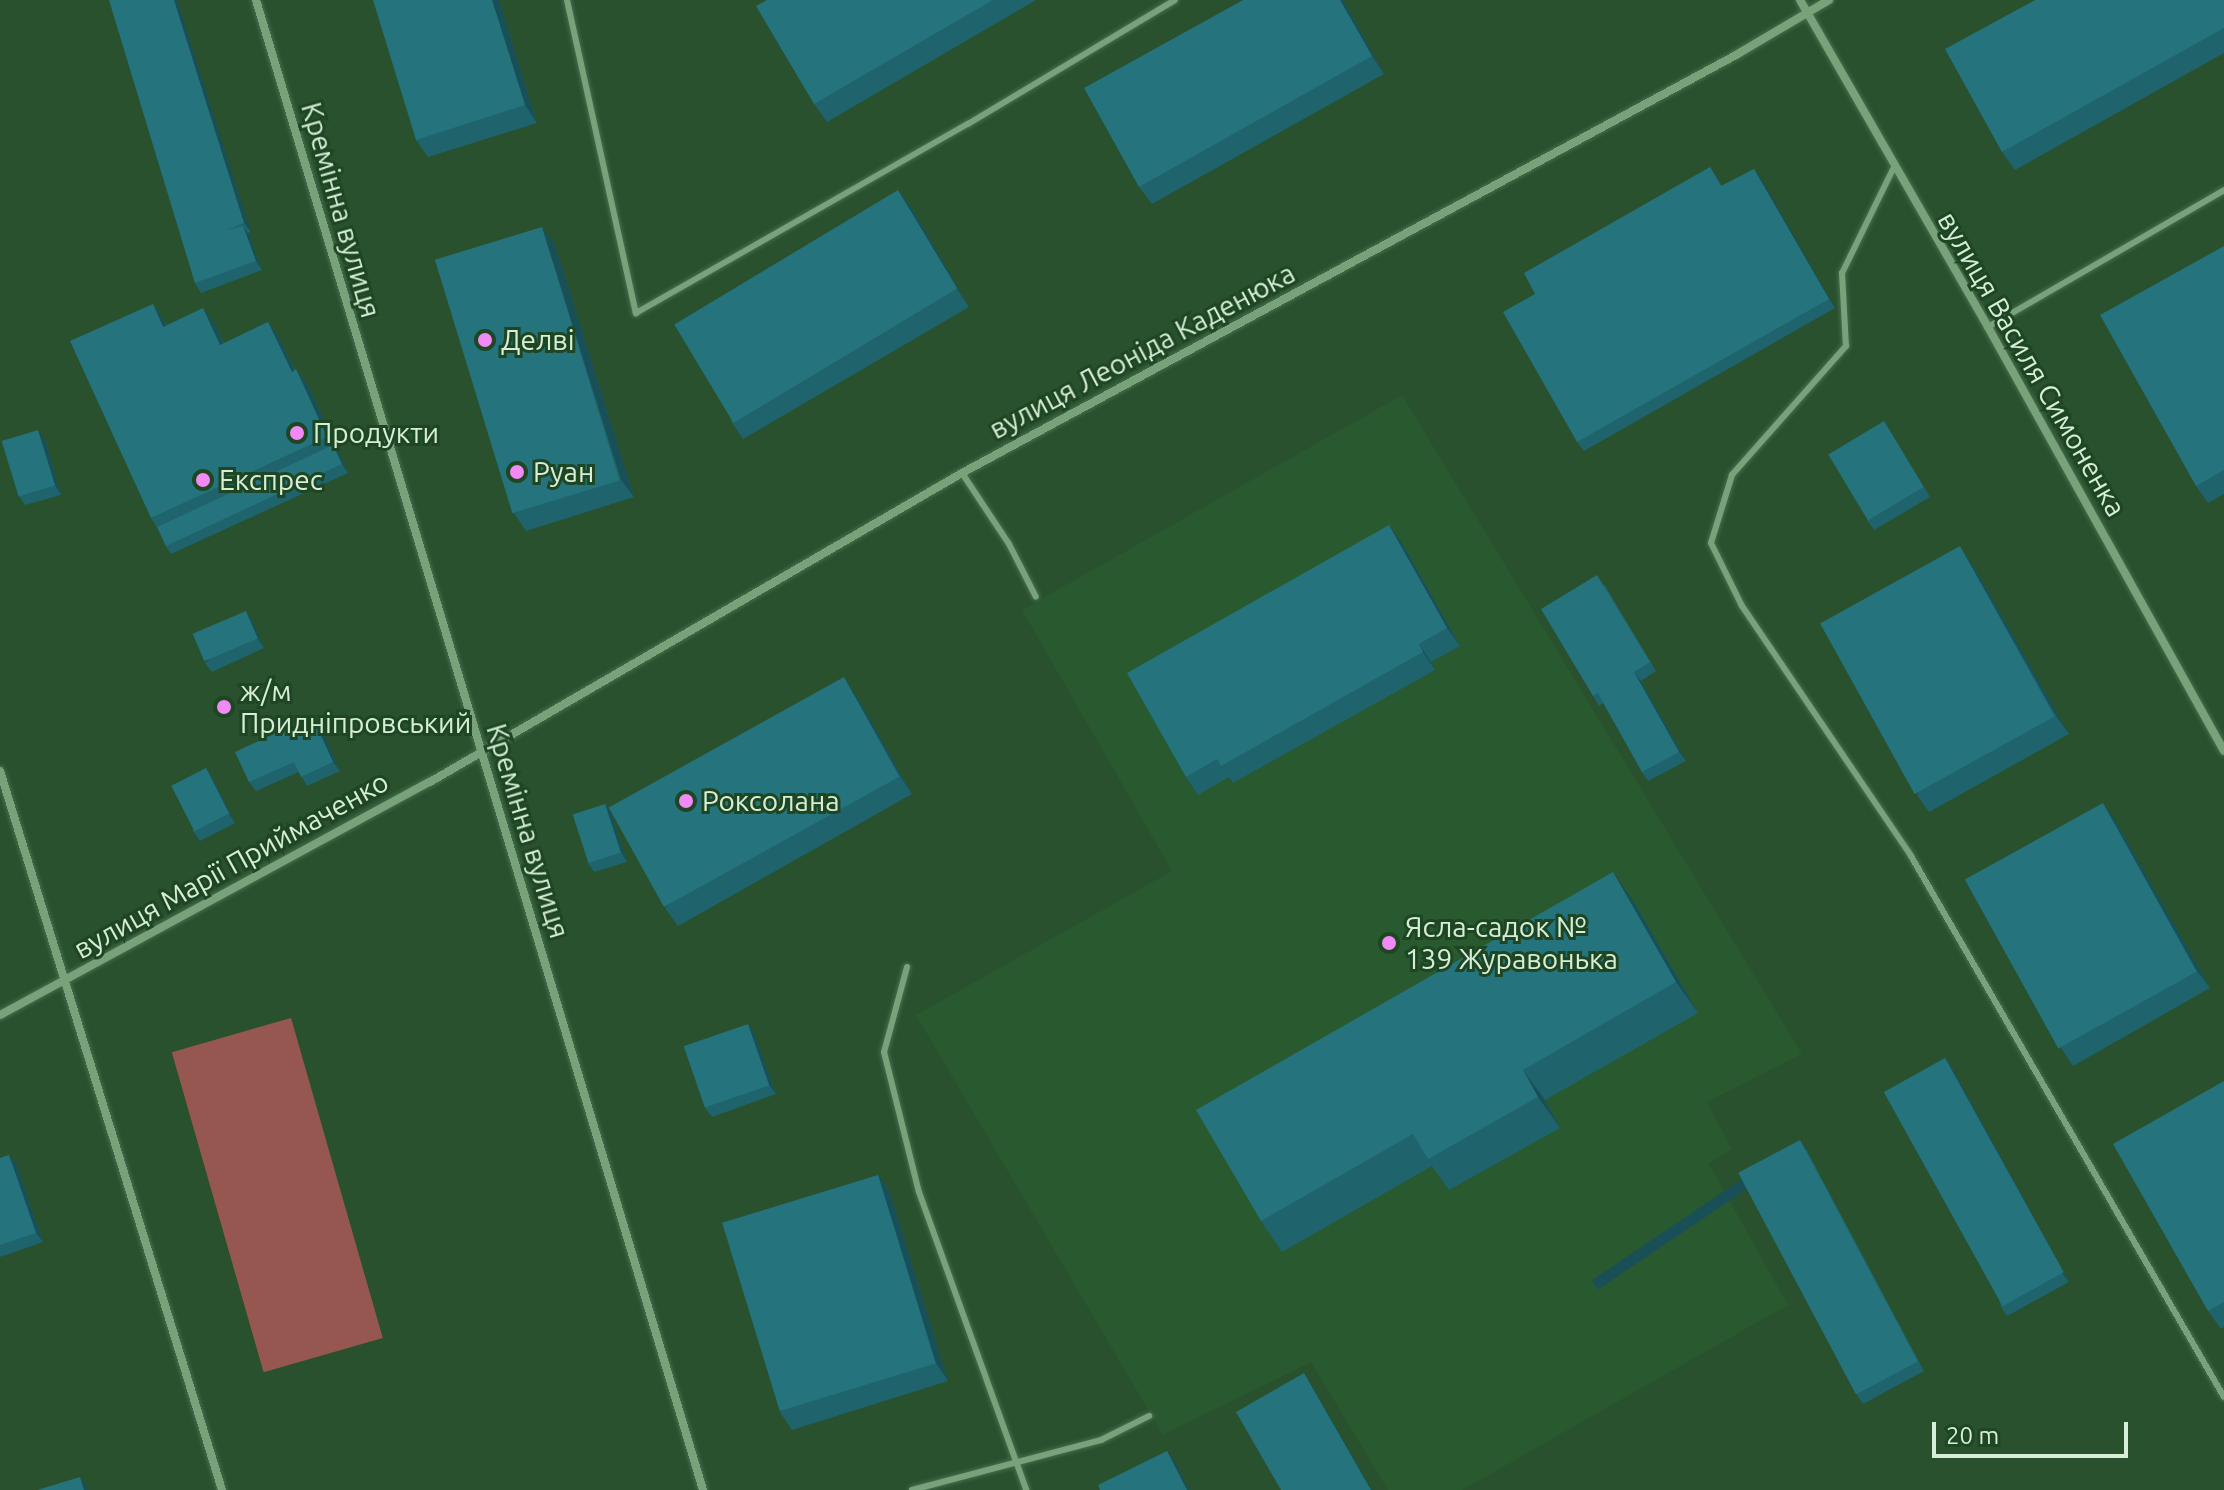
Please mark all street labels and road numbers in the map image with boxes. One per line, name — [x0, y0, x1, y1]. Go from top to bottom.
street label: Кремінна вулиця — [294, 99, 388, 321]
street label: вулиця Василя Симоненка — [1931, 206, 2133, 522]
street label: вулиця Леоніда Каденюка — [983, 256, 1301, 446]
street label: Кремінна вулиця — [479, 720, 577, 942]
street label: вулиця Марії Приймаченко — [68, 764, 394, 966]

